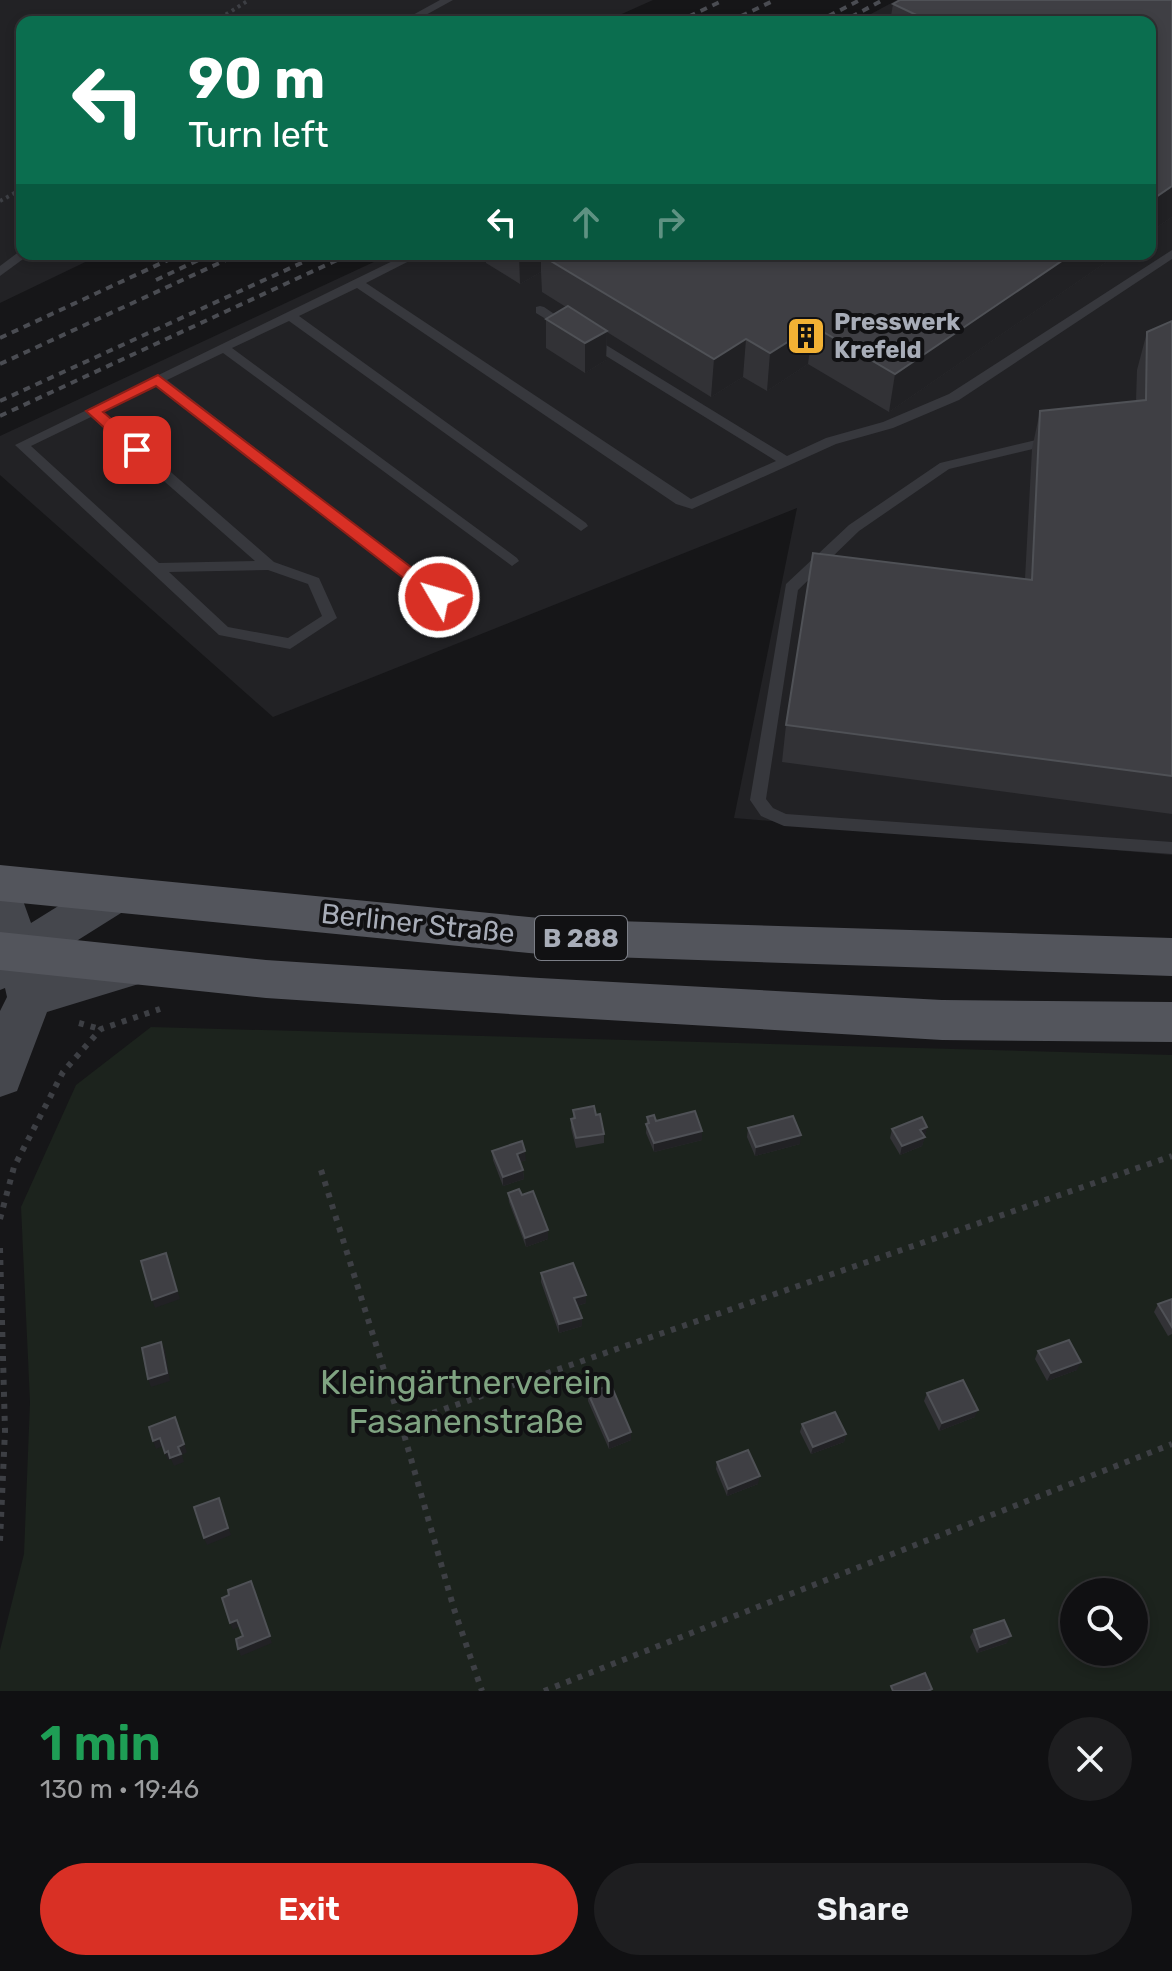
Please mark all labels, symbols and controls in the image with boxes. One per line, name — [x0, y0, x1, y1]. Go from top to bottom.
text: 90 m — [188, 46, 325, 112]
icon: left — [56, 48, 160, 152]
text: Turn left — [188, 113, 329, 156]
icon: left — [480, 200, 524, 244]
icon: ahead — [564, 200, 608, 244]
icon: right — [648, 200, 692, 244]
place label: Presswerk Krefeld — [834, 308, 960, 364]
building icon: Presswerk Krefeld — [785, 315, 827, 357]
pin — [103, 416, 171, 484]
icon: arrive — [115, 428, 159, 472]
position arrow — [397, 555, 481, 639]
street label: Berliner Straße — [319, 897, 516, 950]
road number: B 288 — [535, 916, 627, 960]
park label: Kleingärtnerverein Fasanenstraße — [320, 1362, 612, 1442]
map controls — [1060, 1578, 1148, 1666]
button: search — [1060, 1578, 1148, 1666]
text: 1 min — [40, 1715, 161, 1772]
button: close — [1048, 1717, 1132, 1801]
text: 130 m · 19:46 — [40, 1774, 199, 1805]
button: Exit — [40, 1863, 578, 1955]
button: Share — [594, 1863, 1132, 1955]

